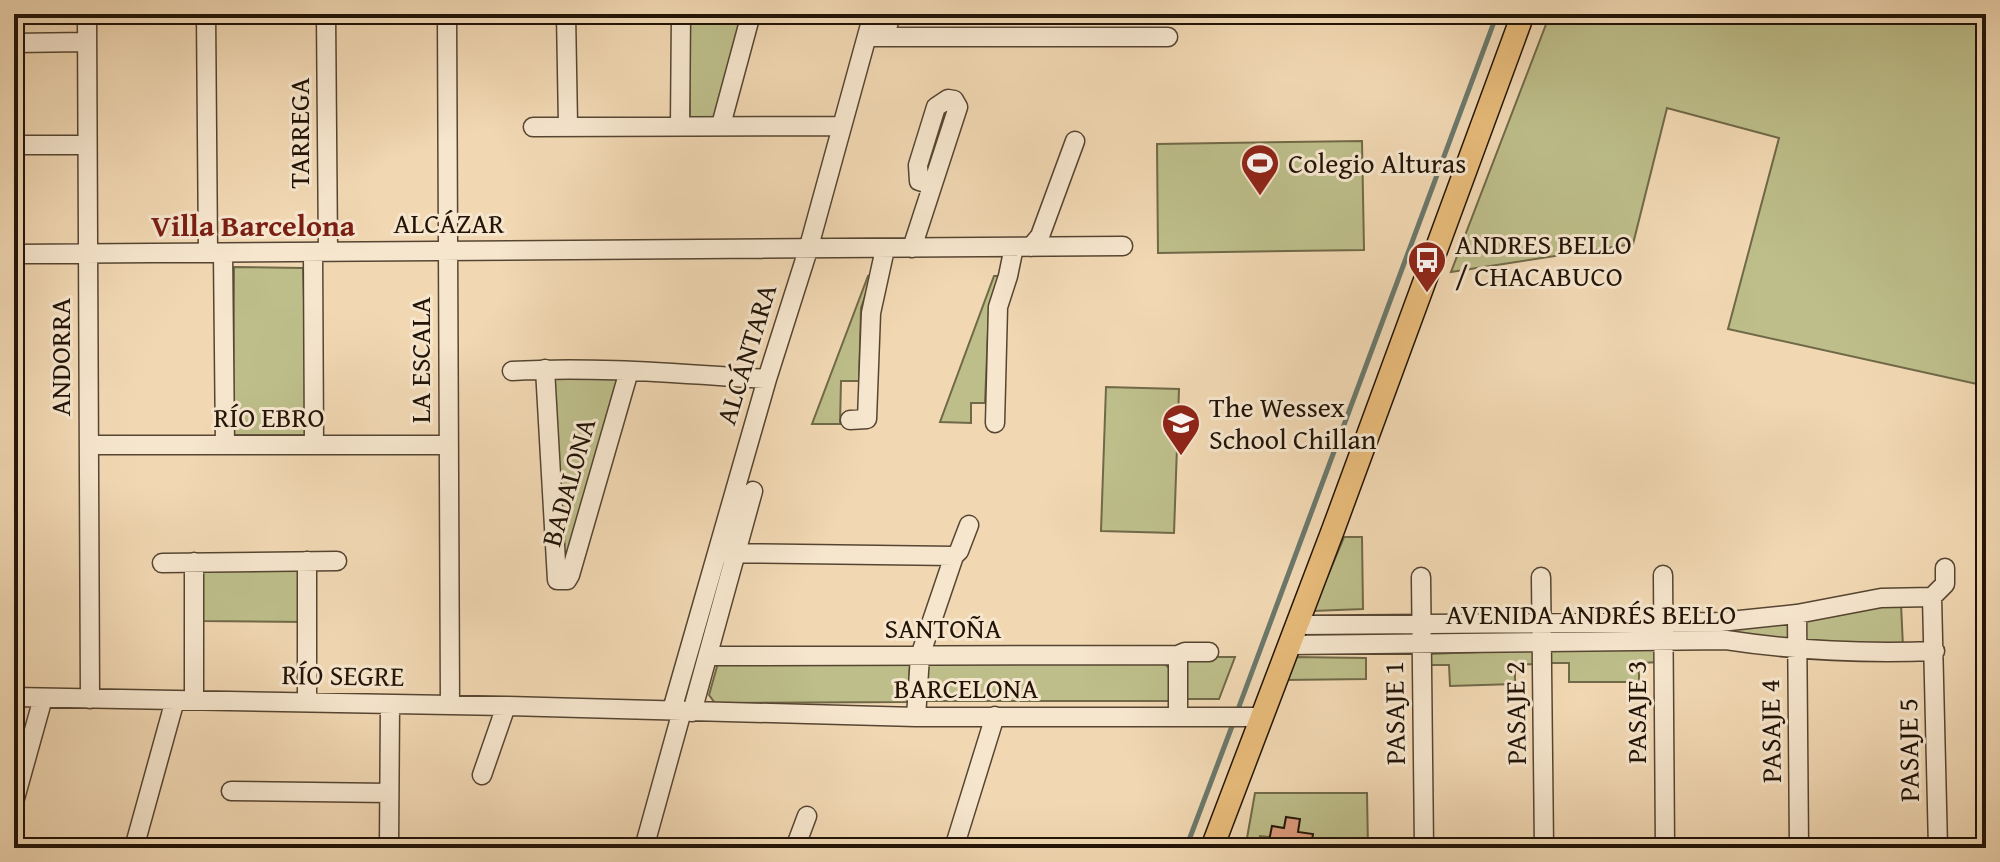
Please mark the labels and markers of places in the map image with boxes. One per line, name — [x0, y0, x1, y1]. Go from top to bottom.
sports icon: Colegio Alturas — [1239, 142, 1281, 197]
place label: Colegio Alturas — [1288, 142, 1466, 183]
place label: ANDRES BELLO / CHACABUCO — [1455, 223, 1632, 296]
bus stop icon: ANDRES BELLO / CHACABUCO — [1406, 239, 1448, 294]
place label: The Wessex School Chillan — [1209, 386, 1377, 459]
school or university icon: The Wessex School Chillan — [1160, 402, 1202, 457]

